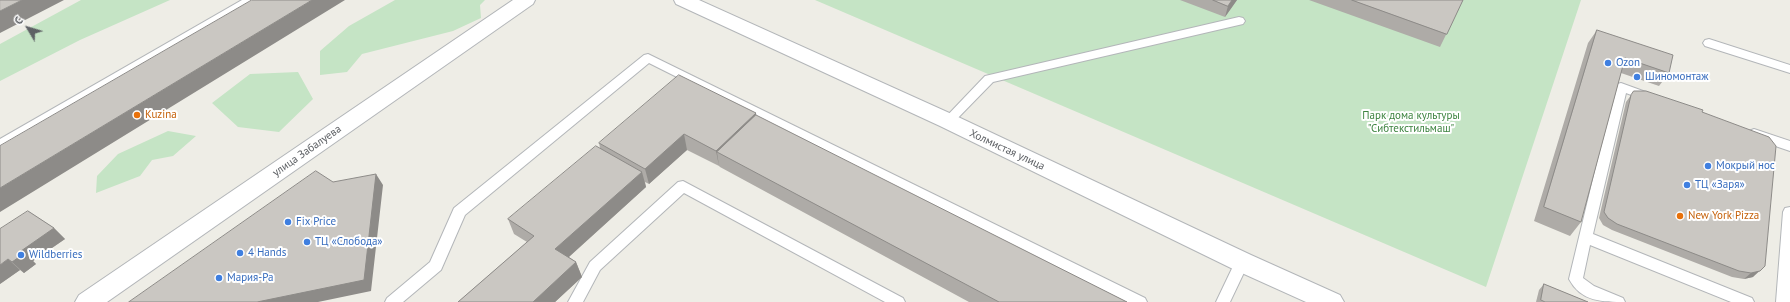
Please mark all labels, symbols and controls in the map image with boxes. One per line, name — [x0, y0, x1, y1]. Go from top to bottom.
north arrow — [8, 8, 48, 48]
text: С — [11, 14, 26, 27]
place label: Ozon — [1616, 56, 1640, 70]
marker: Ozon — [1603, 58, 1613, 68]
place label: Шиномонтаж — [1645, 70, 1709, 84]
marker: Шиномонтаж — [1632, 72, 1642, 82]
place label: Kuzina — [145, 108, 177, 122]
park label: Парк дома культуры "Сибтекстильмаш" — [1362, 109, 1460, 135]
marker: Kuzina — [132, 110, 142, 120]
street label: улица Забалуева — [270, 122, 344, 180]
street label: Холмистая улица — [967, 127, 1047, 173]
place label: Мокрый нос — [1716, 159, 1775, 173]
marker: Мокрый нос — [1703, 161, 1713, 171]
place label: ТЦ «Заря» — [1695, 178, 1745, 192]
marker: ТЦ «Заря» — [1682, 180, 1692, 190]
place label: New York Pizza — [1688, 209, 1759, 223]
marker: New York Pizza — [1675, 211, 1685, 221]
place label: Fix Price — [296, 215, 336, 229]
marker: Fix Price — [283, 217, 293, 227]
place label: ТЦ «Слобода» — [315, 235, 383, 249]
marker: ТЦ «Слобода» — [302, 237, 312, 247]
place label: 4 Hands — [248, 246, 286, 260]
place label: Wildberries — [29, 248, 82, 262]
marker: 4 Hands — [235, 248, 245, 258]
marker: Wildberries — [16, 250, 26, 260]
place label: Мария-Ра — [227, 271, 274, 285]
marker: Мария-Ра — [214, 273, 224, 283]

